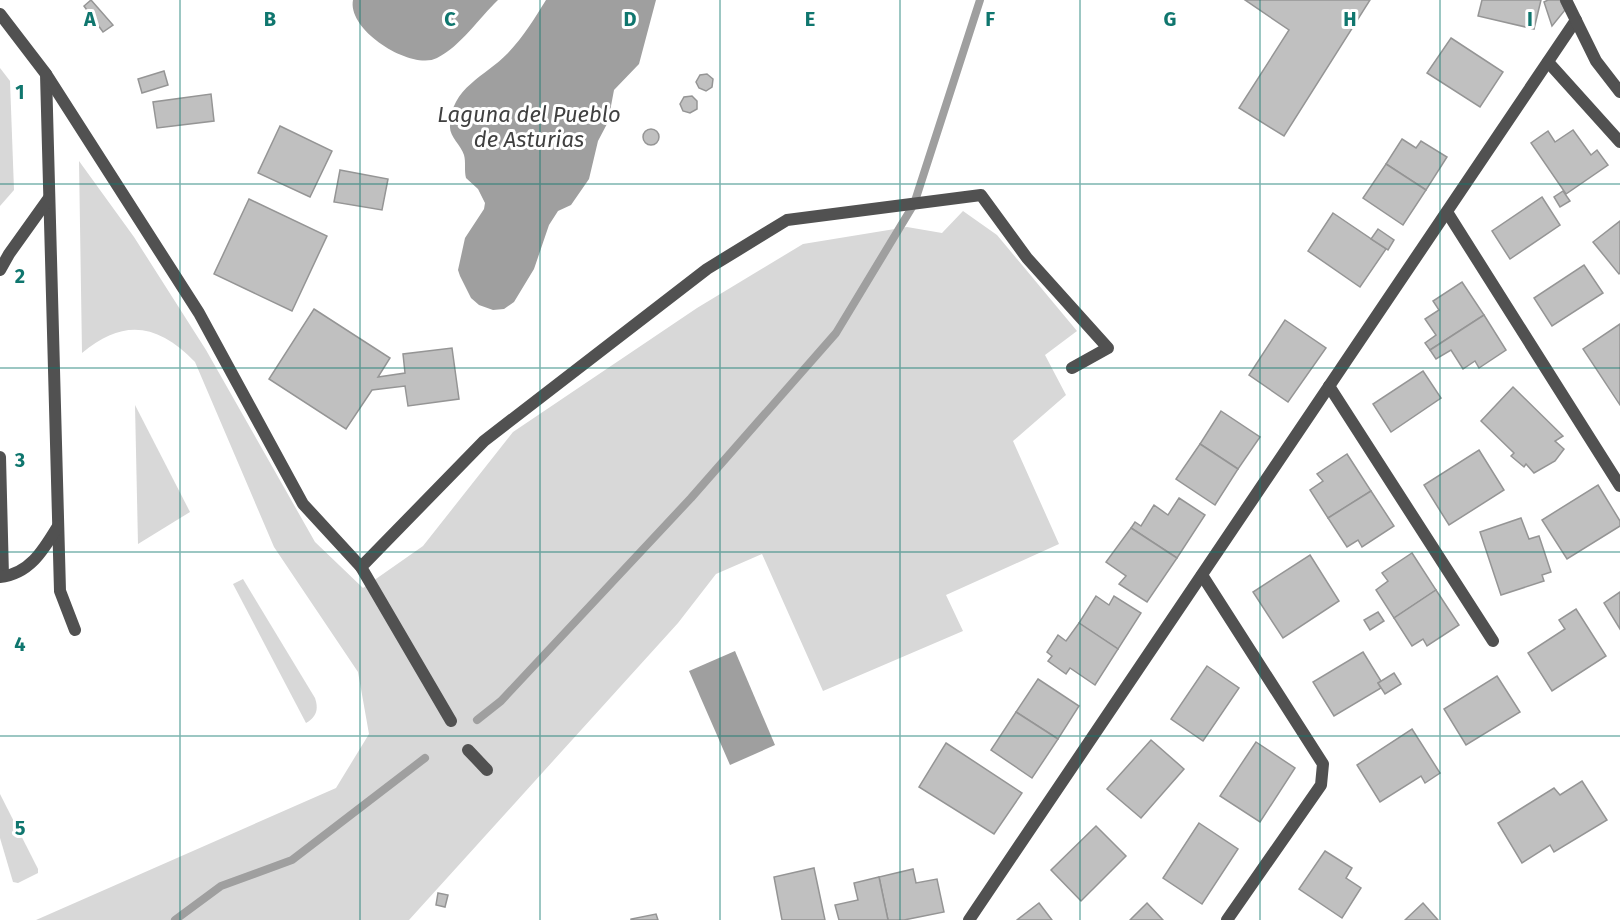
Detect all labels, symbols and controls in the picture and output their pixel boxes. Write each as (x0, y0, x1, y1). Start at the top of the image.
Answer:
text: A (83, 7, 97, 31)
text: B (264, 7, 276, 31)
text: C (444, 7, 456, 31)
text: D (623, 7, 637, 31)
text: E (805, 7, 815, 31)
text: F (985, 7, 995, 31)
text: G (1164, 7, 1176, 31)
text: H (1343, 7, 1357, 31)
text: I (1527, 7, 1533, 31)
text: 1 (15, 80, 25, 104)
water label: Laguna del Pueblo de Asturias (437, 101, 621, 153)
text: 2 (15, 264, 25, 288)
text: 3 (14, 448, 25, 472)
text: 4 (14, 632, 26, 656)
text: 5 (15, 816, 26, 840)

